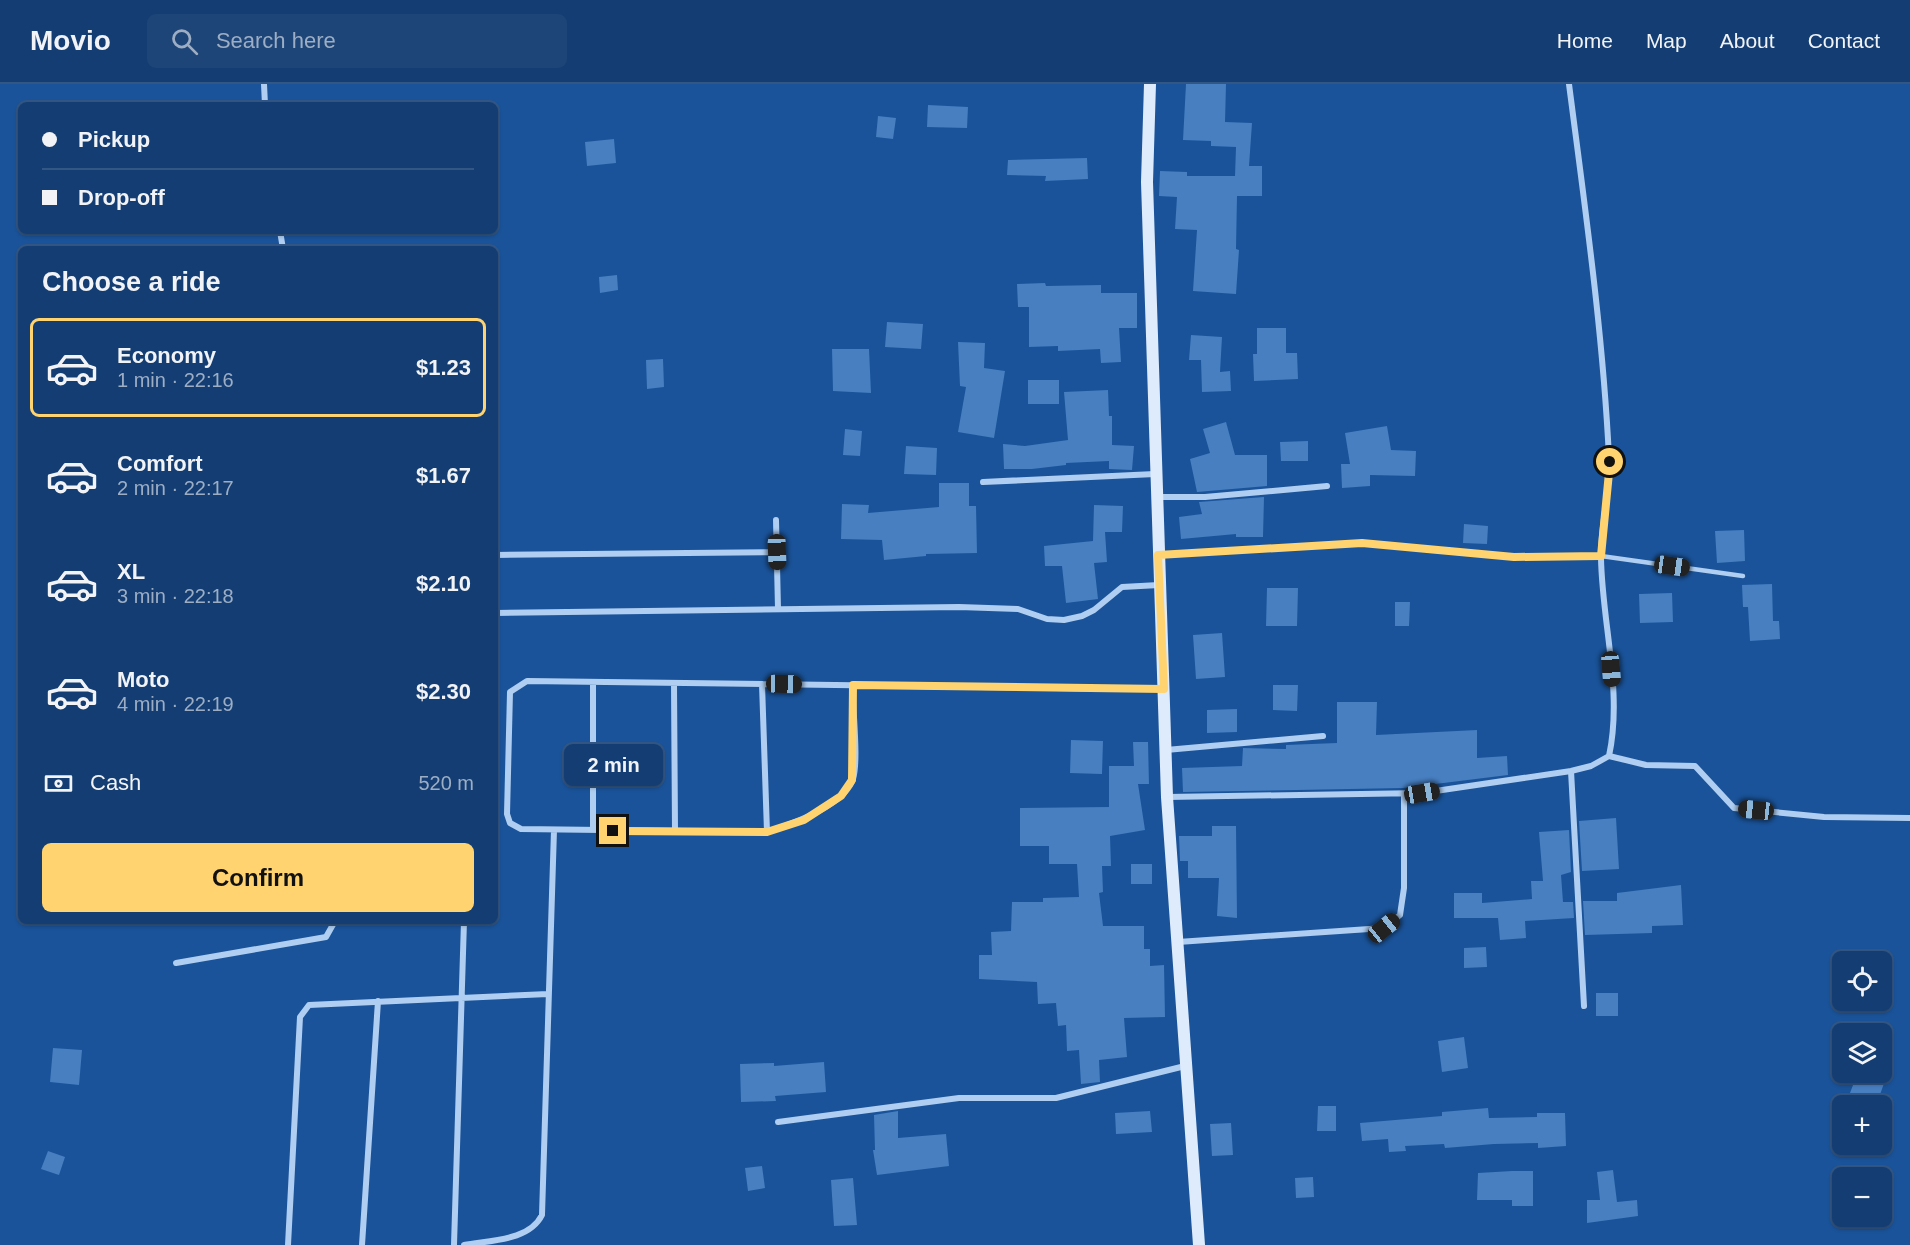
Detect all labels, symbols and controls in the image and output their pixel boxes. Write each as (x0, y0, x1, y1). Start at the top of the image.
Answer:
search box (147, 14, 567, 68)
text: Movio (30, 25, 111, 56)
icon: search (168, 25, 201, 58)
text: Search here (216, 28, 336, 53)
text: Home (1557, 29, 1613, 52)
text: Map (1646, 29, 1687, 52)
text: About (1720, 29, 1775, 52)
text: Contact (1808, 29, 1880, 52)
text: Pickup (78, 127, 150, 152)
text: Drop-off (78, 185, 165, 210)
text: Choose a ride (42, 267, 221, 297)
icon: car (45, 341, 99, 395)
text: Economy (117, 343, 216, 368)
text: $1.23 (416, 355, 471, 380)
text: 1 min · 22:16 (117, 369, 234, 391)
route start (1596, 448, 1623, 475)
icon: car (45, 449, 99, 503)
text: Comfort (117, 451, 203, 476)
text: $1.67 (416, 463, 471, 488)
text: 2 min · 22:17 (117, 477, 234, 499)
car (767, 534, 787, 570)
car (1653, 555, 1691, 577)
icon: car (45, 557, 99, 611)
text: XL (117, 559, 145, 584)
text: $2.10 (416, 571, 471, 596)
text: 3 min · 22:18 (117, 585, 234, 607)
car (1600, 650, 1622, 688)
icon: car (45, 665, 99, 719)
text: Moto (117, 667, 170, 692)
car (766, 675, 802, 693)
text: $2.30 (416, 679, 471, 704)
text: 4 min · 22:19 (117, 693, 234, 715)
callout: 2 min (564, 744, 662, 786)
text: 2 min (587, 754, 640, 776)
icon: cash (42, 767, 75, 800)
text: Cash (90, 770, 141, 795)
text: 520 m (418, 772, 474, 794)
car (1403, 781, 1441, 805)
car (1737, 799, 1775, 821)
route end (599, 817, 626, 844)
button: Confirm (42, 843, 474, 912)
car (1364, 910, 1404, 946)
map controls (1832, 951, 1892, 1227)
button: locate (1832, 951, 1892, 1011)
button: layers (1832, 1023, 1892, 1083)
button: + (1832, 1095, 1892, 1155)
button: − (1832, 1167, 1892, 1227)

